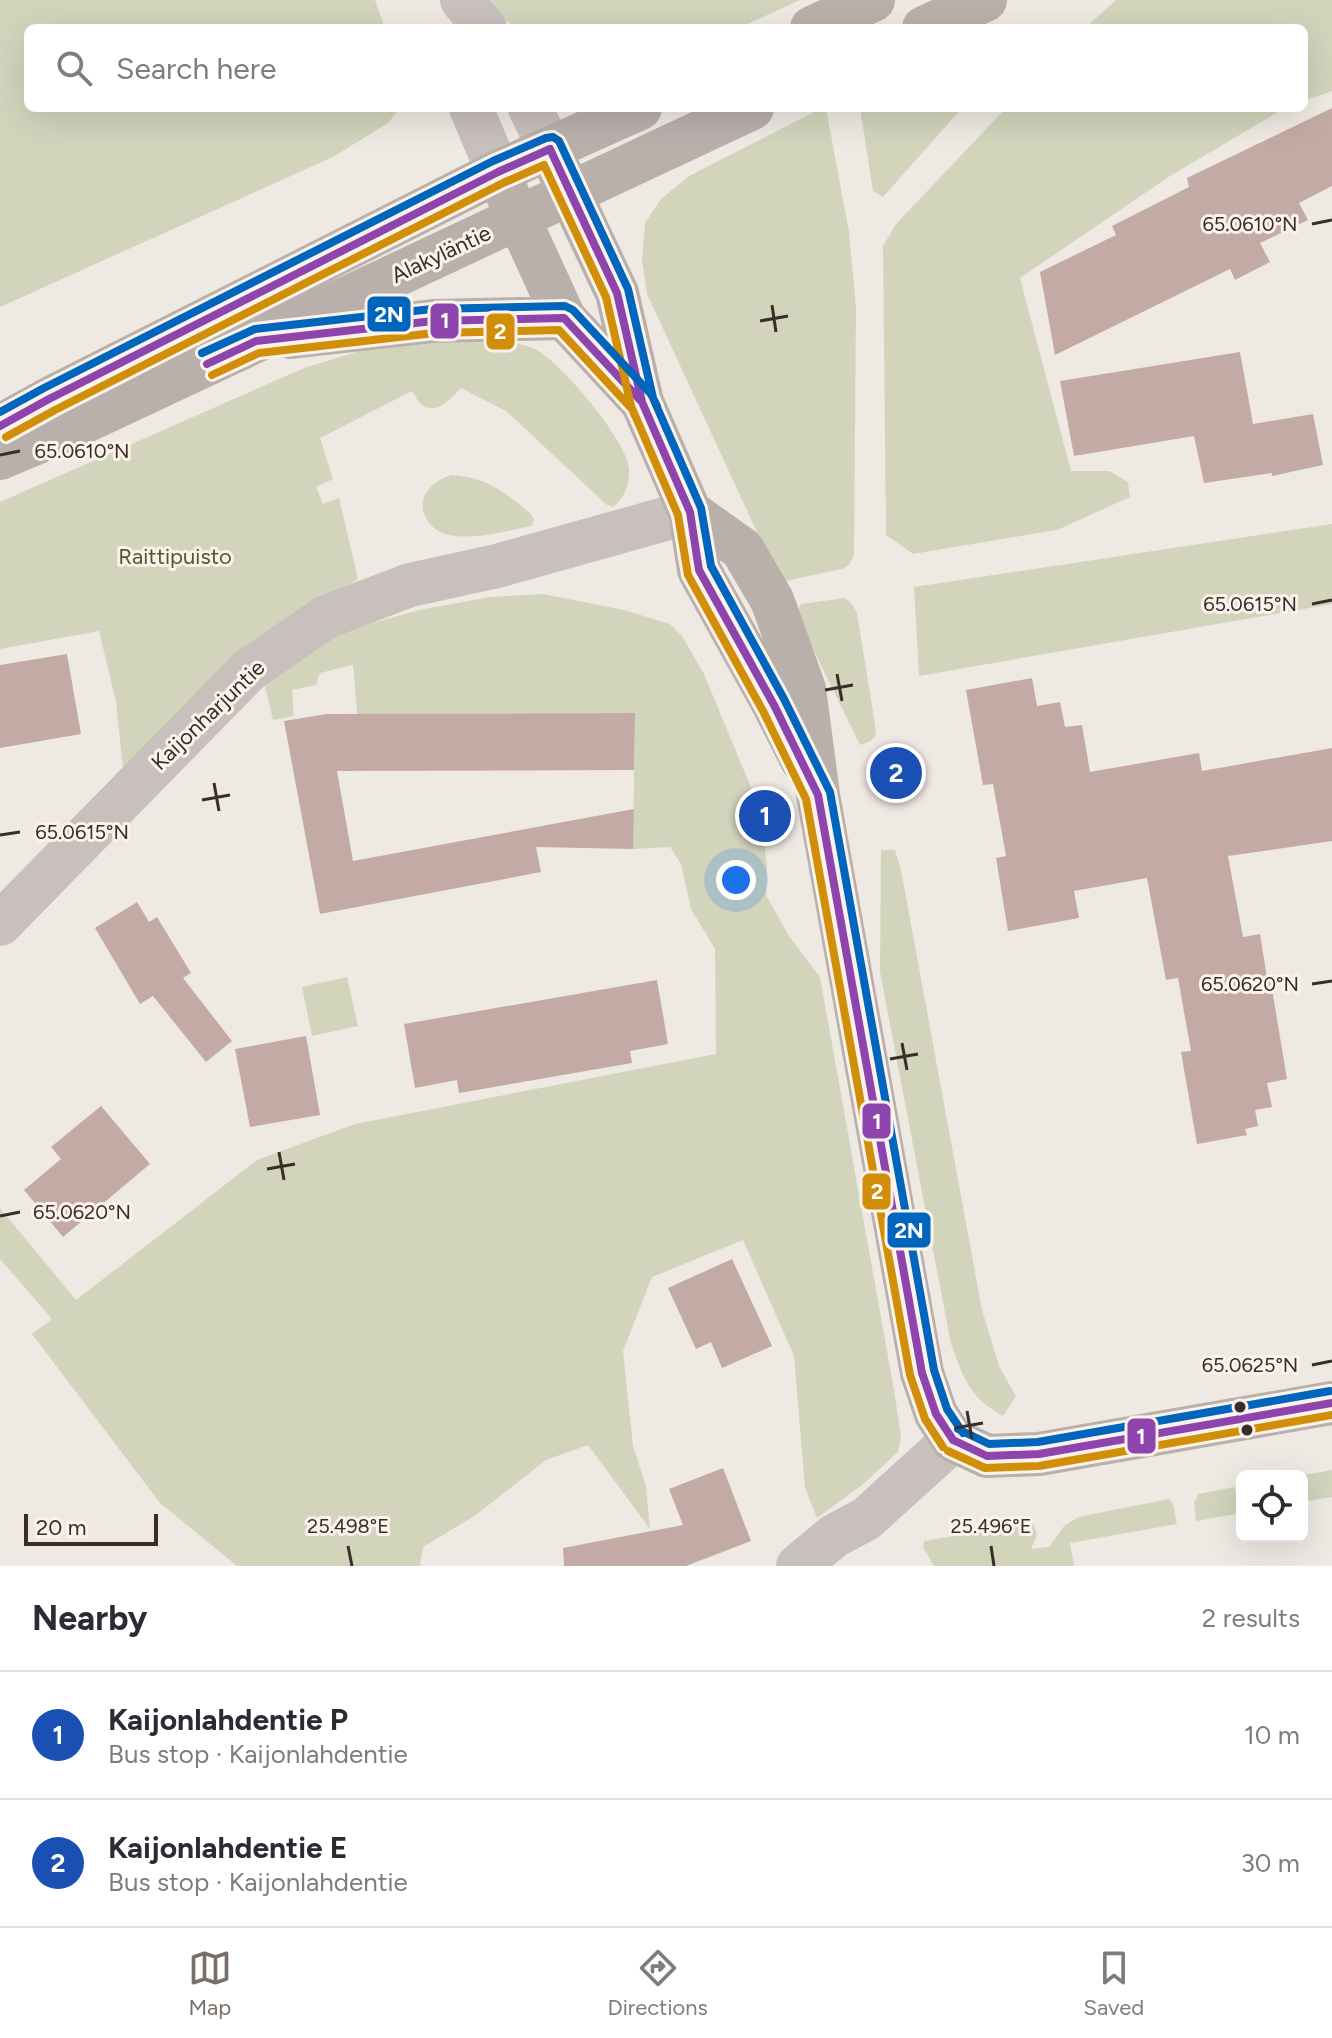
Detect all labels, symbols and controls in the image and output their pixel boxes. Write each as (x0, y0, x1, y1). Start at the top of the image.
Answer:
search box (24, 24, 1308, 112)
icon: search (52, 46, 96, 90)
text: Search here (116, 50, 276, 87)
text: 65.0610°N (1202, 212, 1298, 236)
street label: Alakyläntie (387, 219, 495, 289)
line badge: 2N (366, 295, 412, 333)
text: 2N (374, 301, 404, 328)
line badge: 1 (429, 302, 460, 340)
text: 1 (440, 307, 450, 334)
line badge: 2 (485, 312, 516, 351)
text: 2 (494, 318, 506, 345)
text: 65.0610°N (34, 439, 130, 463)
park label: Raittipuisto (118, 543, 232, 570)
text: 65.0615°N (1203, 592, 1297, 616)
street label: Kaijonharjuntie (146, 654, 270, 776)
pin: 2 (870, 743, 922, 803)
pin: 1 (739, 786, 791, 846)
text: 65.0615°N (35, 820, 129, 844)
your location (716, 860, 756, 900)
text: 65.0620°N (1201, 972, 1299, 996)
line badge: 1 (861, 1102, 892, 1140)
text: 1 (872, 1108, 882, 1135)
line badge: 2 (861, 1172, 892, 1211)
text: 2 (871, 1178, 883, 1205)
text: 65.0620°N (33, 1200, 131, 1224)
line badge: 2N (886, 1211, 932, 1249)
text: 2N (894, 1217, 924, 1244)
text: 65.0625°N (1202, 1353, 1298, 1377)
unlabelled marker (1232, 1399, 1248, 1415)
line badge: 1 (1126, 1417, 1157, 1455)
unlabelled marker (1239, 1422, 1255, 1438)
text: 1 (1136, 1423, 1146, 1450)
map controls (1236, 1470, 1308, 1542)
button: locate (1236, 1470, 1308, 1542)
scale bar (24, 1510, 158, 1546)
text: 20 m (36, 1514, 87, 1541)
text: 25.498°E (307, 1514, 389, 1538)
text: 25.496°E (950, 1514, 1032, 1538)
text: Nearby (32, 1598, 147, 1639)
text: 2 results (1202, 1602, 1300, 1634)
text: Kaijonlahdentie P (108, 1701, 348, 1738)
text: 1 (53, 1719, 63, 1751)
text: 10 m (1244, 1719, 1300, 1751)
text: Bus stop · Kaijonlahdentie (108, 1738, 408, 1770)
text: Kaijonlahdentie E (108, 1829, 347, 1866)
text: 2 (50, 1847, 66, 1879)
text: 30 m (1241, 1847, 1300, 1879)
text: Bus stop · Kaijonlahdentie (108, 1866, 408, 1898)
tab: Map (188, 1946, 232, 2021)
tab: Directions (608, 1946, 708, 2021)
tab: Saved (1083, 1946, 1144, 2021)

